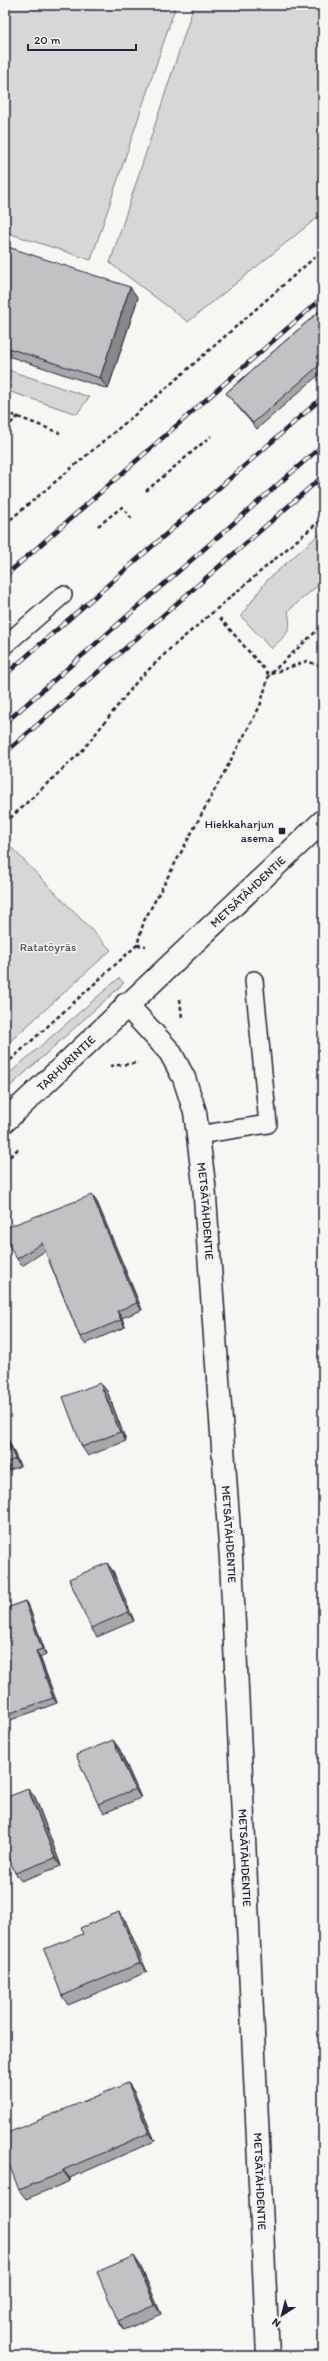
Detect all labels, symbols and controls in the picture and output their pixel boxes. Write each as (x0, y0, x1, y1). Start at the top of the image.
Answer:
scale bar (28, 26, 136, 52)
text: 20 m (34, 33, 61, 47)
place label: Hiekkaharjun asema (205, 817, 275, 845)
marker: Hiekkaharjun asema (277, 826, 287, 836)
street label: METSÄTÄHDENTIE (208, 853, 289, 930)
park label: Ratatöyräs (20, 940, 76, 954)
street label: TARHURINTIE (34, 1032, 98, 1094)
street label: METSÄTÄHDENTIE (194, 1161, 216, 1261)
street label: METSÄTÄHDENTIE (219, 1485, 239, 1584)
street label: METSÄTÄHDENTIE (236, 1809, 254, 1907)
street label: METSÄTÄHDENTIE (251, 2132, 269, 2231)
north arrow (262, 2295, 302, 2335)
text: N (270, 2315, 283, 2330)

